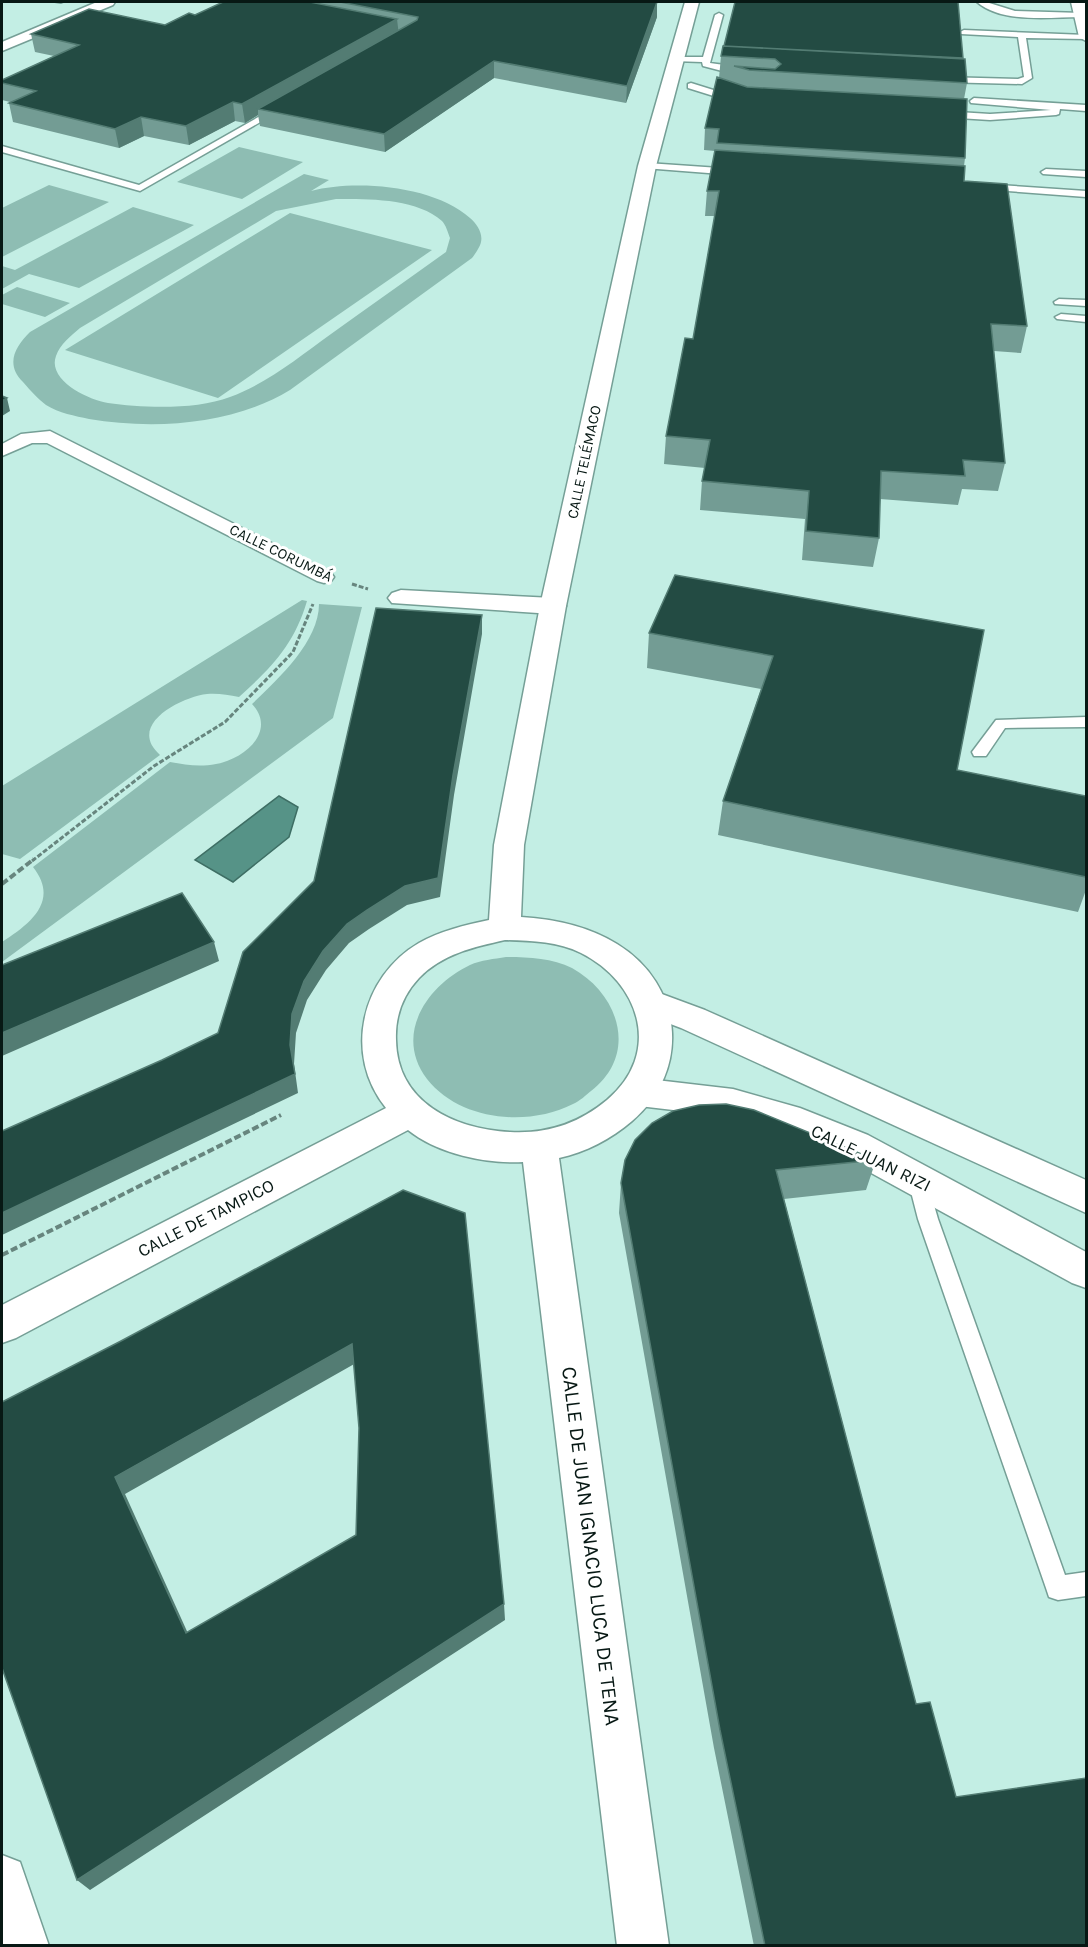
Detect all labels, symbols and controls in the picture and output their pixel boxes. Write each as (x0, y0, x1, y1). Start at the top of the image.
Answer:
street label: CALLE TELÉMACO (563, 404, 605, 520)
street label: CALLE CORUMBÁ (227, 520, 336, 586)
street label: CALLE JUAN RIZI (808, 1120, 934, 1196)
street label: CALLE DE TAMPICO (134, 1174, 278, 1262)
street label: CALLE DE JUAN IGNACIO LUCA DE TENA (557, 1365, 625, 1727)

